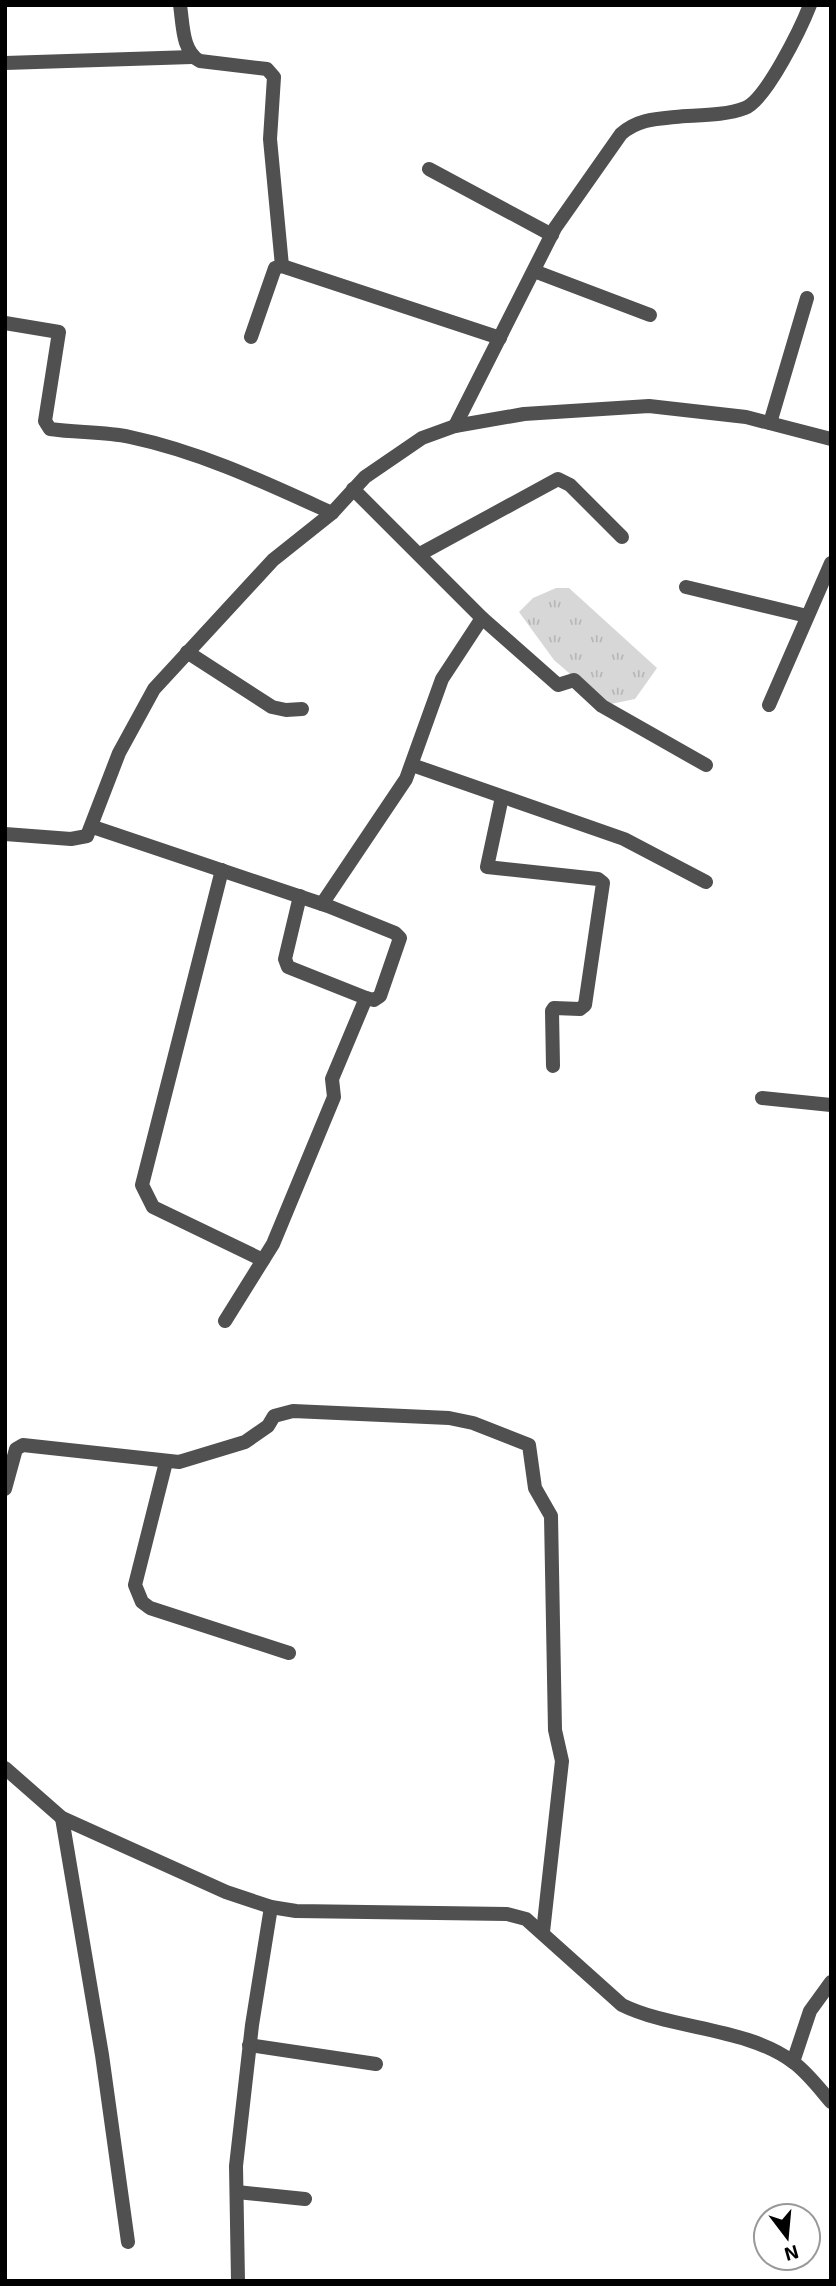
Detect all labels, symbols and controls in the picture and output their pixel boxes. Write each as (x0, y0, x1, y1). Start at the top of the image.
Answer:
north arrow (752, 2202, 822, 2272)
text: N (782, 2241, 802, 2267)

